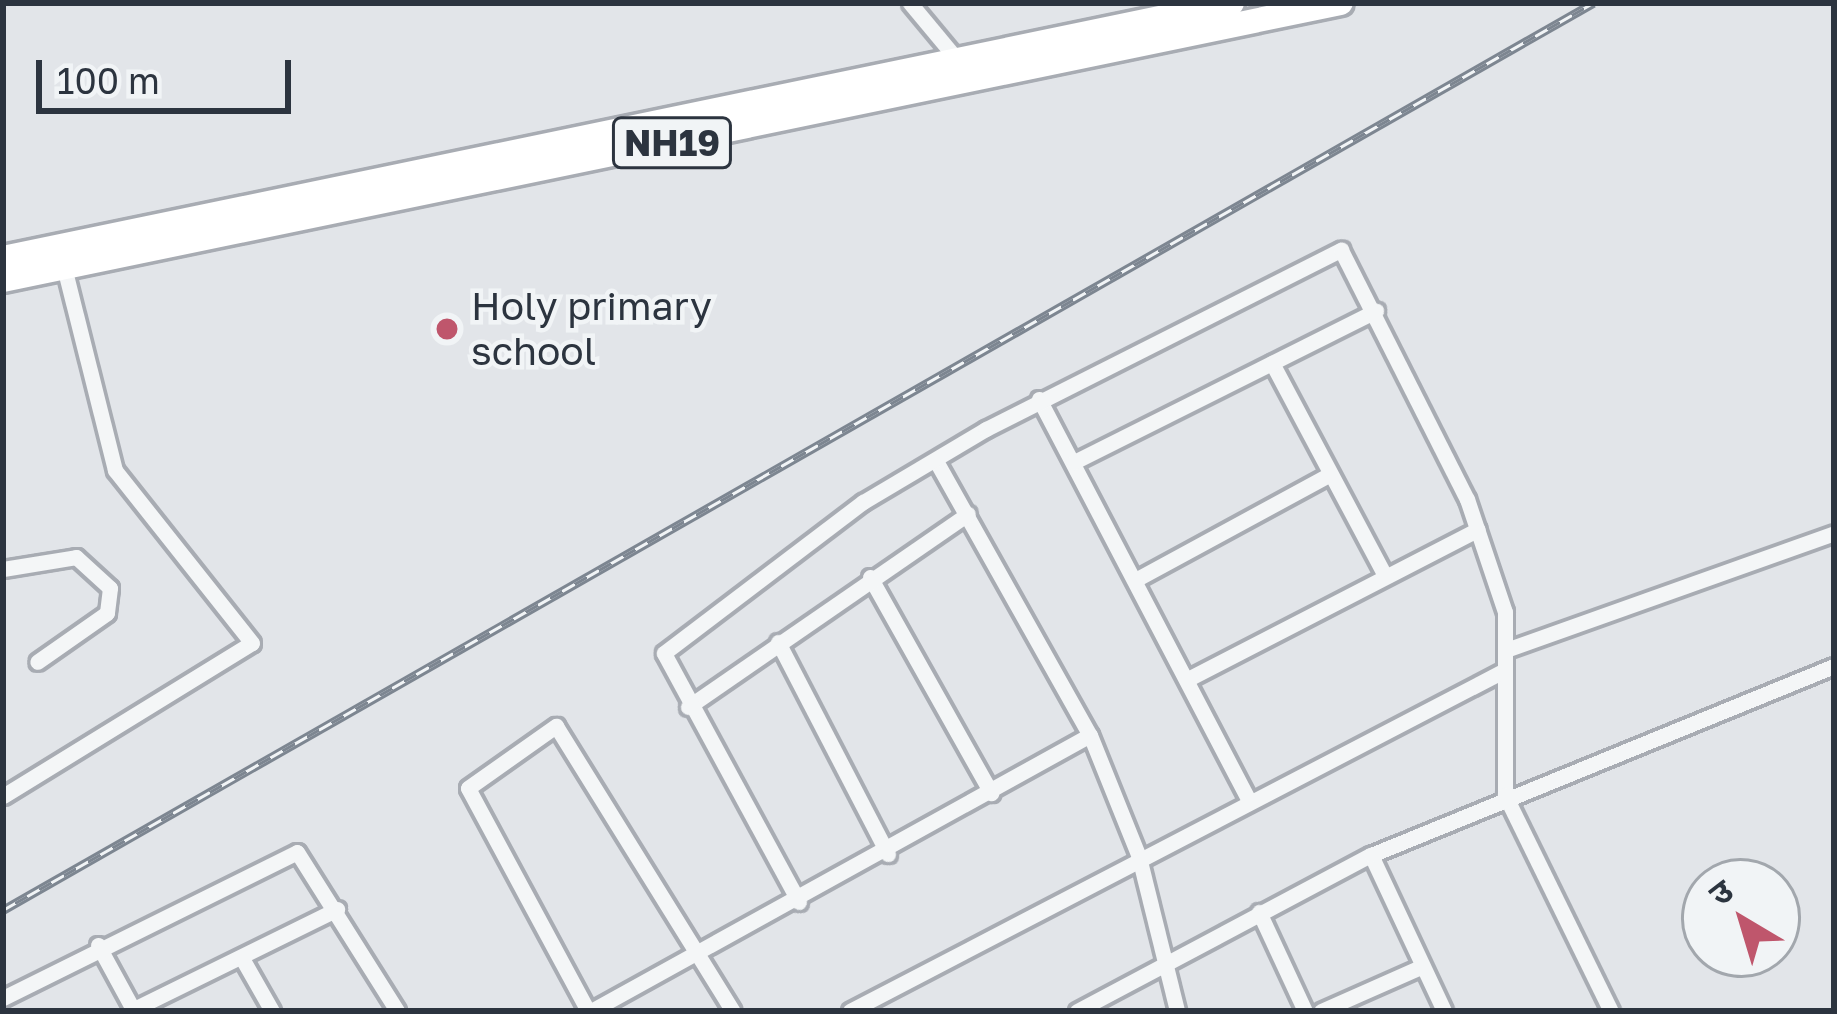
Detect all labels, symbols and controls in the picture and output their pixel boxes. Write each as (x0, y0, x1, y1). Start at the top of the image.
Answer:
scale bar (42, 36, 297, 110)
text: 100 m (57, 59, 160, 102)
road number: NH19 (609, 113, 735, 173)
place label: Holy primary school (471, 284, 712, 375)
marker: Holy primary school (434, 316, 460, 342)
north arrow (1681, 858, 1801, 978)
text: उ (1701, 870, 1740, 913)

